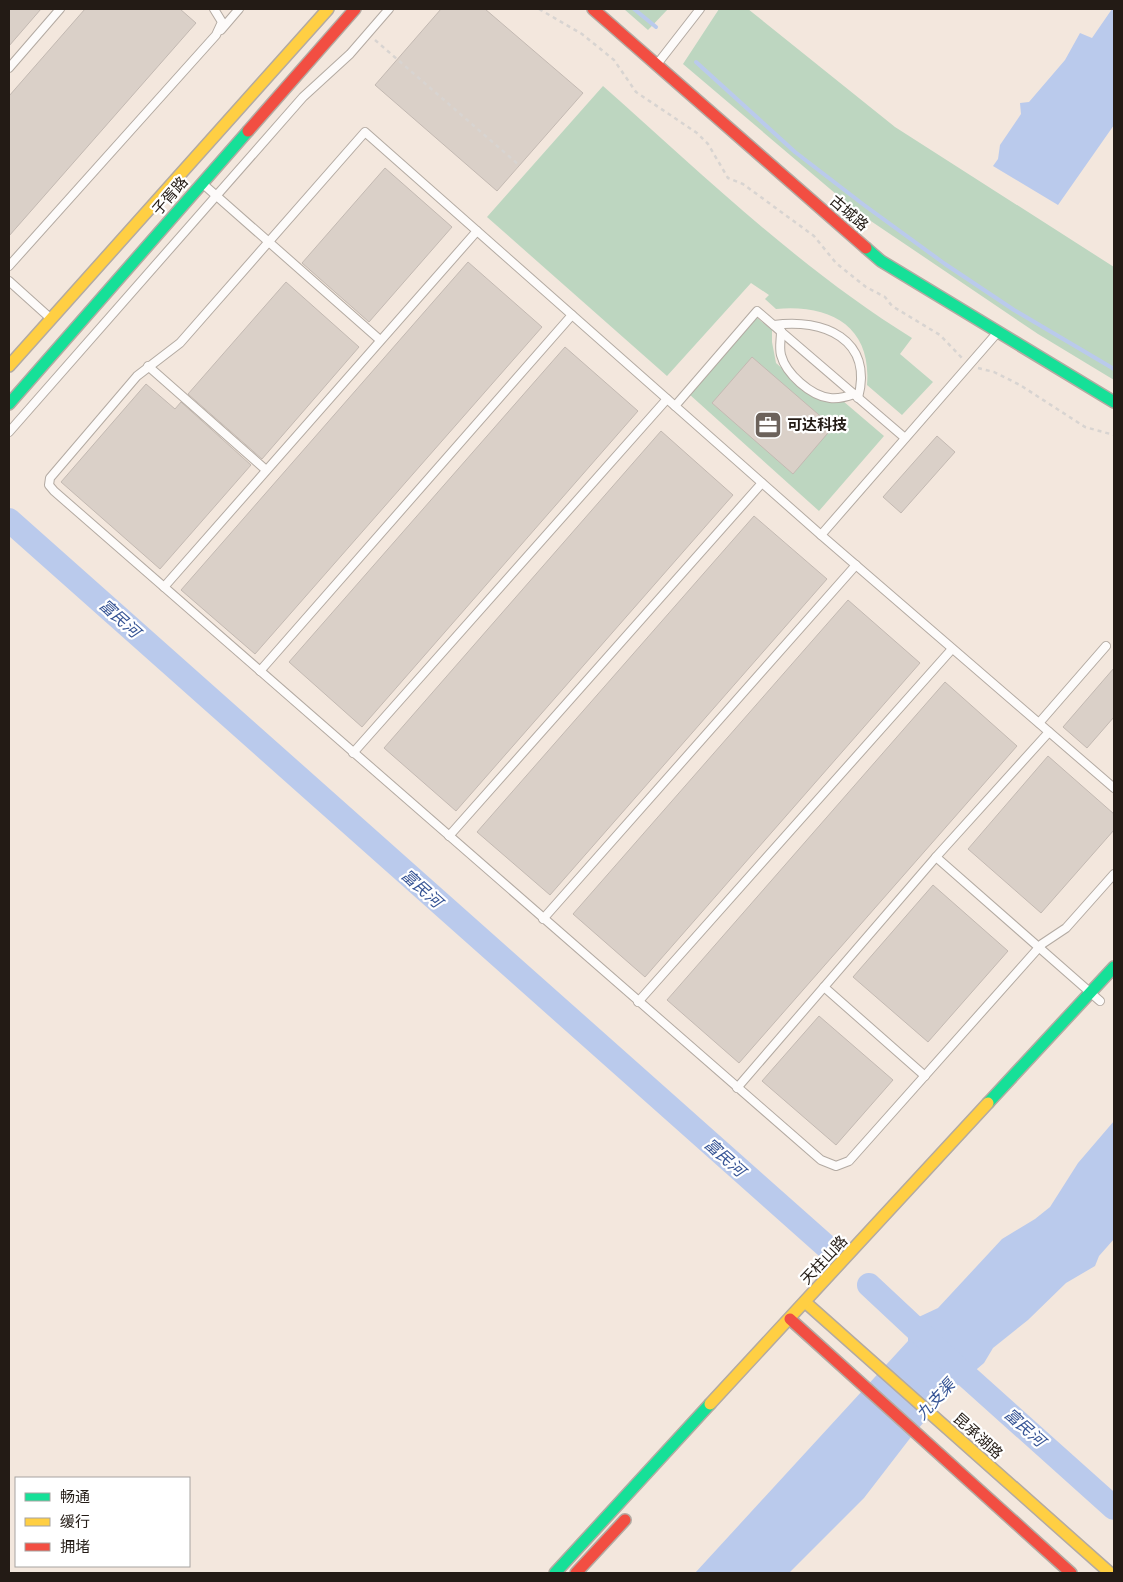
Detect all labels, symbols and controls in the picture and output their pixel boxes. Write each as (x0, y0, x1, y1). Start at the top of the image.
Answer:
street label: 子胥路 (148, 172, 192, 219)
street label: 古城路 (826, 191, 873, 235)
office icon: 可达科技 (753, 410, 783, 440)
place label: 可达科技 (787, 415, 847, 434)
water label: 富民河 (95, 595, 147, 643)
water label: 富民河 (397, 865, 449, 913)
water label: 富民河 (700, 1134, 752, 1182)
street label: 天柱山路 (796, 1231, 851, 1288)
water label: 九支渠 (911, 1373, 960, 1423)
water label: 富民河 (1000, 1404, 1052, 1452)
street label: 昆承湖路 (950, 1408, 1007, 1463)
legend (15, 1477, 190, 1567)
text: 畅通 (60, 1487, 90, 1506)
text: 缓行 (60, 1512, 90, 1531)
text: 拥堵 (60, 1537, 90, 1556)

